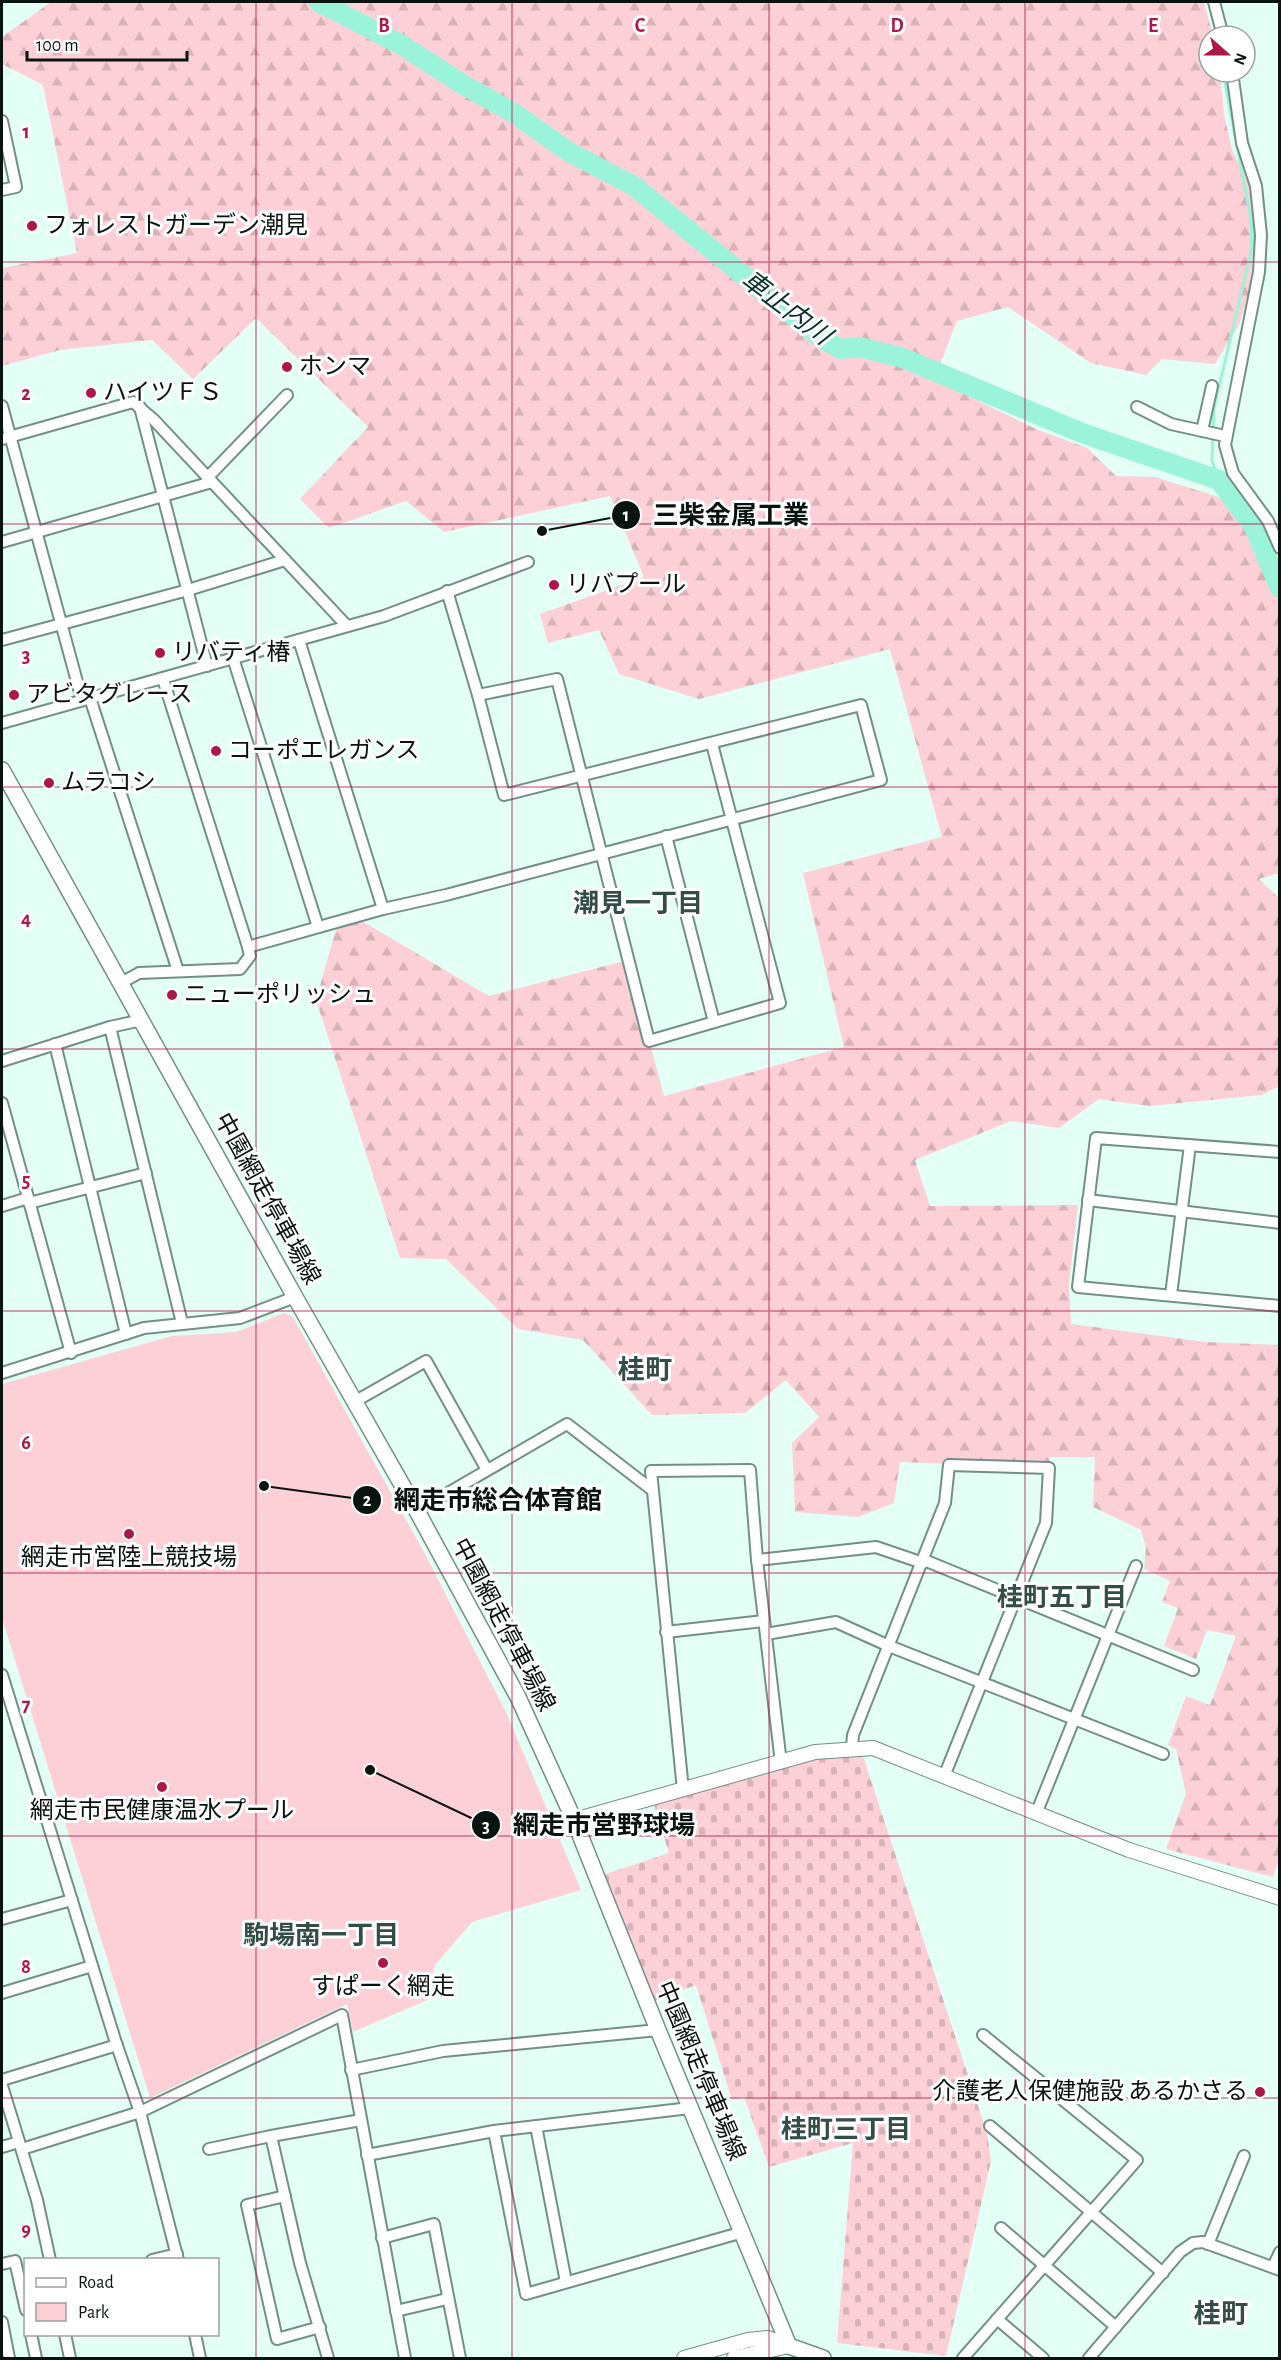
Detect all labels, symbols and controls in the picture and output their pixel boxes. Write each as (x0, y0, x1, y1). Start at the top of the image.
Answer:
text: B (378, 16, 390, 36)
text: C (635, 16, 646, 36)
text: D (890, 16, 904, 36)
text: E (1148, 16, 1158, 36)
scale bar (27, 24, 188, 62)
north arrow (1197, 24, 1257, 84)
text: 100 m (36, 37, 79, 55)
text: N (1231, 51, 1250, 67)
text: 1 (22, 122, 30, 142)
place label: フォレストガーデン潮見 (44, 212, 308, 238)
marker: フォレストガーデン潮見 (25, 219, 39, 233)
water label: 車止内川 (737, 266, 838, 351)
place label: ホンマ (299, 355, 371, 379)
marker: ホンマ (280, 360, 294, 374)
place label: ハイツＦＳ (103, 381, 223, 405)
text: 2 (21, 384, 31, 404)
marker: ハイツＦＳ (84, 386, 98, 400)
callout: 三柴金属工業 (611, 493, 821, 537)
text: 三柴金属工業 (653, 501, 809, 529)
text: 1 (623, 507, 629, 525)
place label: リバプール (566, 572, 686, 597)
marker: リバプール (547, 578, 561, 592)
place label: リバティ椿 (172, 639, 291, 665)
text: 3 (22, 646, 30, 666)
marker: リバティ椿 (153, 646, 167, 660)
place label: アビタグレース (26, 681, 193, 707)
marker: アビタグレース (7, 688, 21, 702)
place label: コーポエレガンス (228, 737, 420, 763)
marker: コーポエレガンス (209, 744, 223, 758)
place label: ムラコシ (61, 771, 156, 795)
marker: ムラコシ (42, 776, 56, 790)
district label: 潮見一丁目 (573, 889, 703, 917)
text: 4 (21, 909, 31, 929)
place label: ニューポリッシュ (184, 981, 376, 1007)
marker: ニューポリッシュ (165, 988, 179, 1002)
street label: 中園網走停車場線 (210, 1108, 326, 1289)
text: 5 (22, 1171, 30, 1191)
district label: 桂町 (618, 1355, 672, 1384)
text: 6 (21, 1433, 31, 1453)
callout: 網走市総合体育館 (352, 1478, 614, 1522)
text: 網走市総合体育館 (394, 1486, 602, 1514)
text: 2 (363, 1492, 372, 1510)
marker: 網走市営陸上競技場 (122, 1527, 136, 1541)
street label: 中園網走停車場線 (447, 1534, 560, 1715)
place label: 網走市営陸上競技場 (21, 1544, 237, 1570)
district label: 桂町五丁目 (997, 1583, 1127, 1611)
text: 7 (22, 1695, 31, 1715)
marker: 網走市民健康温水プール (155, 1780, 169, 1794)
place label: 網走市民健康温水プール (30, 1797, 294, 1823)
callout: 網走市営野球場 (471, 1803, 707, 1847)
text: 網走市営野球場 (513, 1811, 695, 1839)
text: 3 (482, 1818, 490, 1836)
district label: 駒場南一丁目 (243, 1921, 399, 1949)
marker: すぱーく網走 (376, 1956, 390, 1970)
text: 8 (21, 1957, 31, 1977)
place label: すぱーく網走 (311, 1973, 455, 1999)
street label: 中園網走停車場線 (651, 1977, 750, 2164)
place label: 介護老人保健施設 あるかさる (932, 2078, 1248, 2104)
marker: 介護老人保健施設 あるかさる (1253, 2085, 1267, 2099)
district label: 桂町三丁目 (781, 2115, 911, 2143)
text: 9 (21, 2220, 31, 2240)
legend (24, 2258, 219, 2336)
text: Road (78, 2274, 114, 2292)
district label: 桂町 (1194, 2299, 1248, 2328)
text: Park (78, 2304, 110, 2322)

